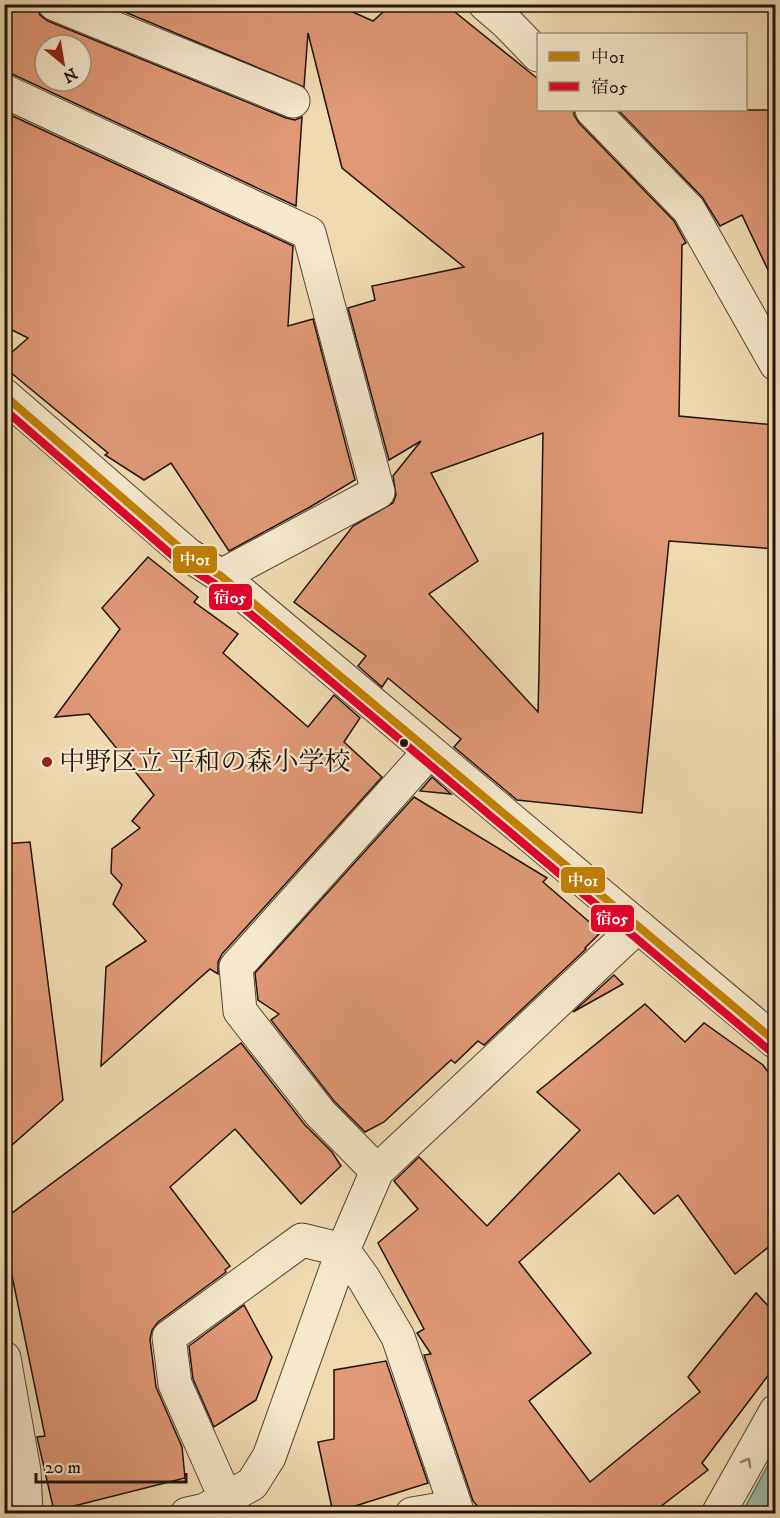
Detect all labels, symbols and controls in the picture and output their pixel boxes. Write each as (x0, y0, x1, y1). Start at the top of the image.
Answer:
north arrow (33, 33, 93, 93)
legend (537, 33, 747, 111)
text: 中01 (591, 47, 625, 69)
text: N (59, 63, 81, 87)
text: 宿05 (591, 77, 628, 99)
line badge: 中01 (172, 545, 218, 574)
text: 中01 (180, 550, 210, 570)
line badge: 宿05 (208, 583, 253, 611)
text: 宿05 (214, 588, 246, 608)
unlabelled marker (398, 737, 410, 749)
place label: 中野区立 平和の森小学校 (59, 746, 351, 779)
marker: 中野区立 平和の森小学校 (40, 755, 54, 769)
line badge: 中01 (560, 866, 606, 894)
text: 中01 (568, 871, 598, 891)
line badge: 宿05 (590, 904, 635, 933)
text: 宿05 (596, 909, 628, 929)
scale bar (36, 1446, 186, 1484)
text: 20 m (45, 1457, 81, 1479)
one-way arrow (740, 1458, 751, 1469)

